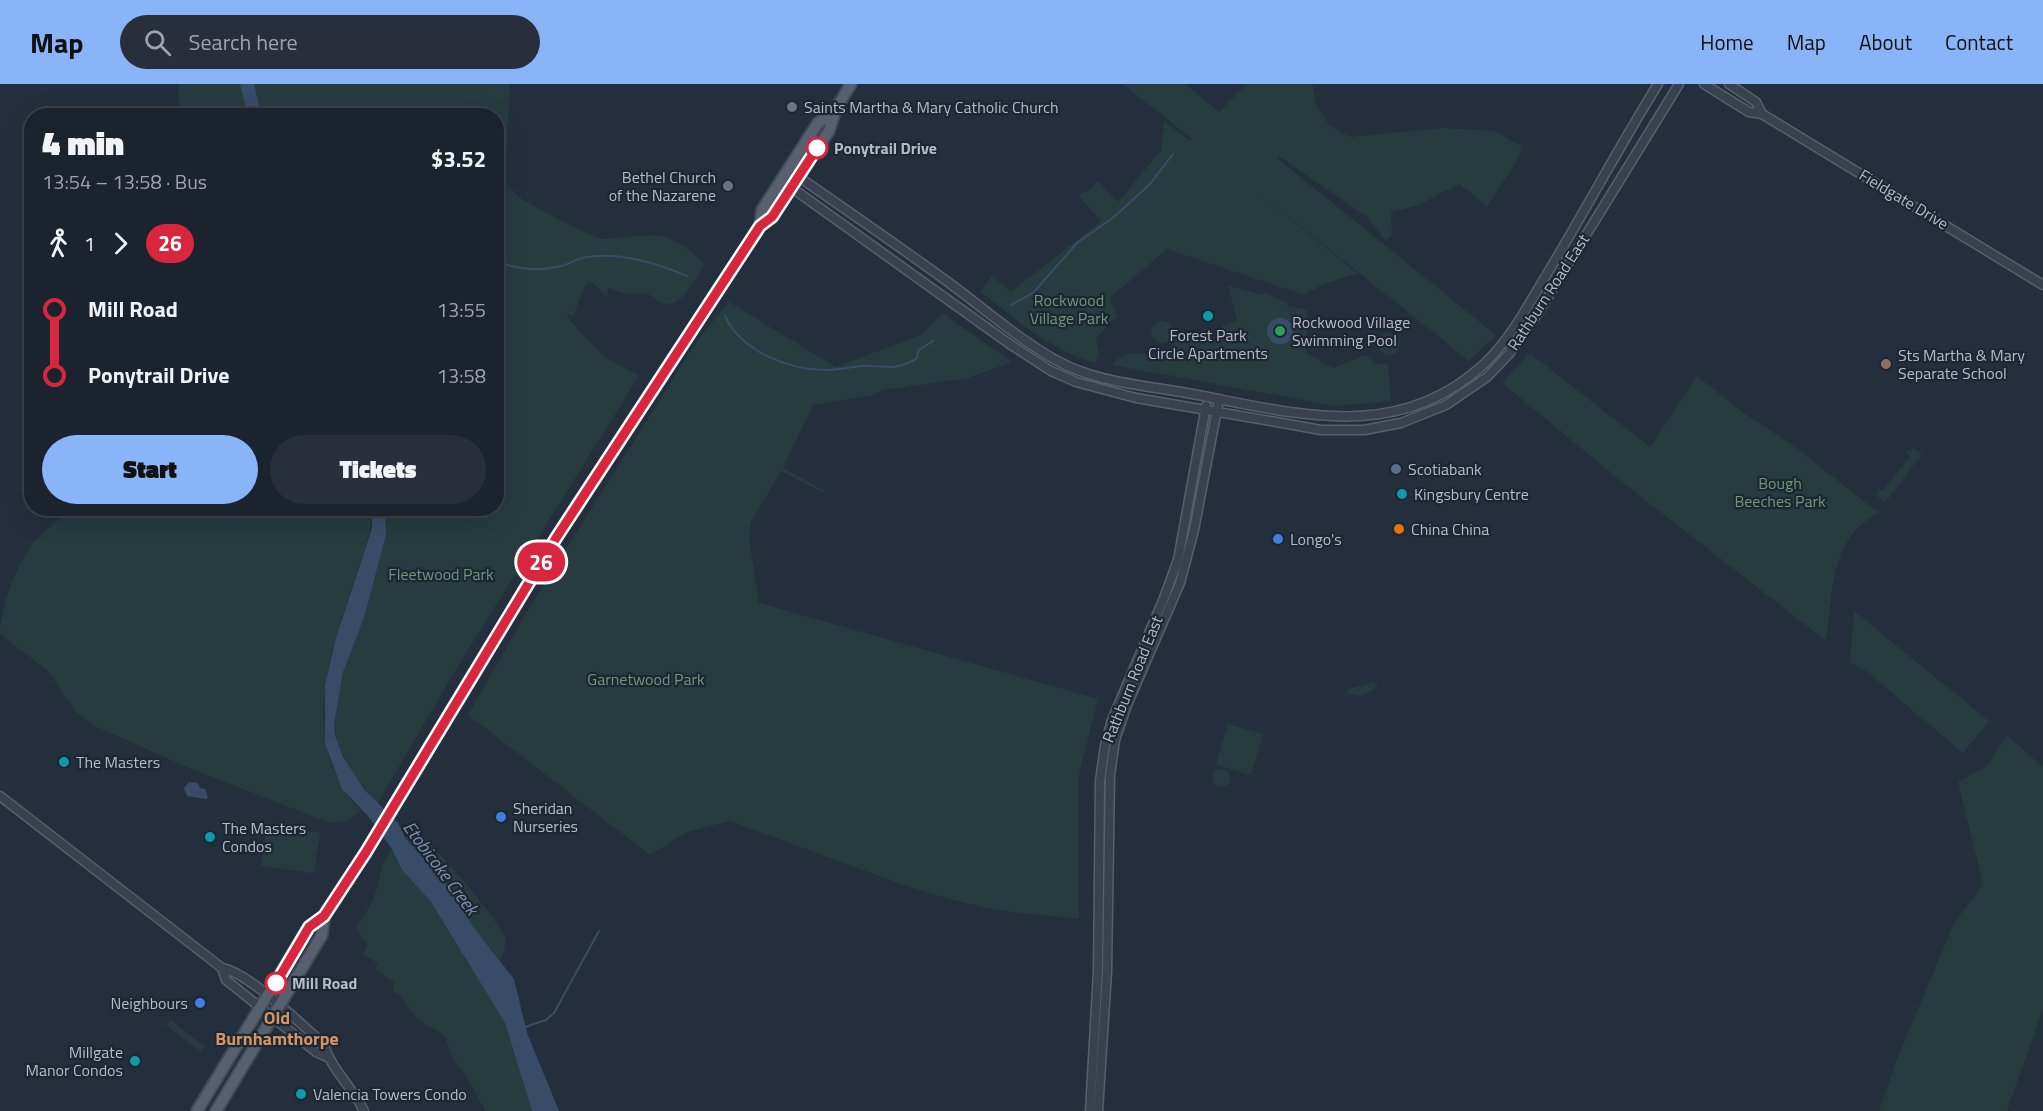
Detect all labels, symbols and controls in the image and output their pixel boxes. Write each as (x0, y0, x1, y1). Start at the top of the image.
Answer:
search box (120, 15, 540, 69)
text: Map (30, 21, 84, 64)
text: Search here (189, 25, 298, 59)
icon: search (141, 26, 174, 59)
text: Home (1700, 26, 1754, 58)
text: Map (1787, 26, 1826, 58)
text: About (1859, 26, 1912, 58)
text: Contact (1945, 26, 2013, 58)
place label: Saints Martha & Mary Catholic Church (804, 95, 1059, 119)
marker: Saints Martha & Mary Catholic Church (785, 100, 799, 114)
text: 4 min (42, 118, 124, 168)
place label: Ponytrail Drive (834, 136, 937, 160)
marker: Ponytrail Drive (806, 137, 828, 159)
text: $3.52 (431, 142, 486, 176)
street label: Fieldgate Drive (1855, 163, 1953, 235)
place label: Bethel Church of the Nazarene (609, 165, 716, 207)
text: 13:54 – 13:58 · Bus (42, 166, 207, 197)
marker: Bethel Church of the Nazarene (721, 179, 735, 193)
icon: walk (42, 227, 75, 260)
icon: forward (104, 227, 137, 260)
text: 26 (158, 227, 182, 259)
text: 1 (84, 228, 95, 259)
street label: Rathburn Road East (1501, 229, 1595, 355)
park label: Rockwood Village Park (1030, 288, 1109, 330)
text: Mill Road (88, 292, 178, 326)
text: 13:55 (437, 294, 486, 325)
marker: Forest Park Circle Apartments (1201, 309, 1215, 323)
place label: Rockwood Village Swimming Pool (1292, 310, 1410, 352)
place label: Forest Park Circle Apartments (1148, 323, 1268, 365)
marker: Rockwood Village Swimming Pool (1273, 324, 1287, 338)
place label: Sts Martha & Mary Separate School (1898, 343, 2025, 385)
marker: Sts Martha & Mary Separate School (1879, 357, 1893, 371)
text: Ponytrail Drive (88, 358, 230, 392)
text: 13:58 (437, 360, 486, 391)
button: Start (42, 435, 258, 504)
button: Tickets (270, 435, 486, 504)
place label: Scotiabank (1408, 457, 1482, 481)
marker: Scotiabank (1389, 462, 1403, 476)
park label: Bough Beeches Park (1734, 471, 1826, 513)
place label: Kingsbury Centre (1414, 482, 1529, 506)
marker: Kingsbury Centre (1395, 487, 1409, 501)
place label: China China (1411, 517, 1489, 541)
marker: China China (1392, 522, 1406, 536)
place label: Longo's (1290, 527, 1342, 551)
marker: Longo's (1271, 532, 1285, 546)
line badge: 26 (514, 542, 568, 582)
text: 26 (529, 546, 553, 578)
park label: Fleetwood Park (388, 562, 494, 586)
street label: Rathburn Road East (1096, 612, 1169, 746)
park label: Garnetwood Park (587, 667, 705, 691)
place label: The Masters (76, 750, 160, 774)
marker: The Masters (57, 755, 71, 769)
place label: Sheridan Nurseries (513, 796, 578, 838)
marker: Sheridan Nurseries (494, 810, 508, 824)
water label: Etobicoke Creek (397, 815, 487, 922)
place label: The Masters Condos (222, 816, 306, 858)
marker: The Masters Condos (203, 830, 217, 844)
place label: Mill Road (292, 971, 357, 995)
marker: Mill Road (265, 972, 287, 994)
place label: Neighbours (111, 991, 188, 1015)
marker: Neighbours (193, 996, 207, 1010)
district label: Old Burnhamthorpe (215, 1004, 339, 1052)
place label: Millgate Manor Condos (26, 1040, 123, 1082)
marker: Millgate Manor Condos (128, 1054, 142, 1068)
place label: Valencia Towers Condo (313, 1082, 467, 1106)
marker: Valencia Towers Condo (294, 1087, 308, 1101)

